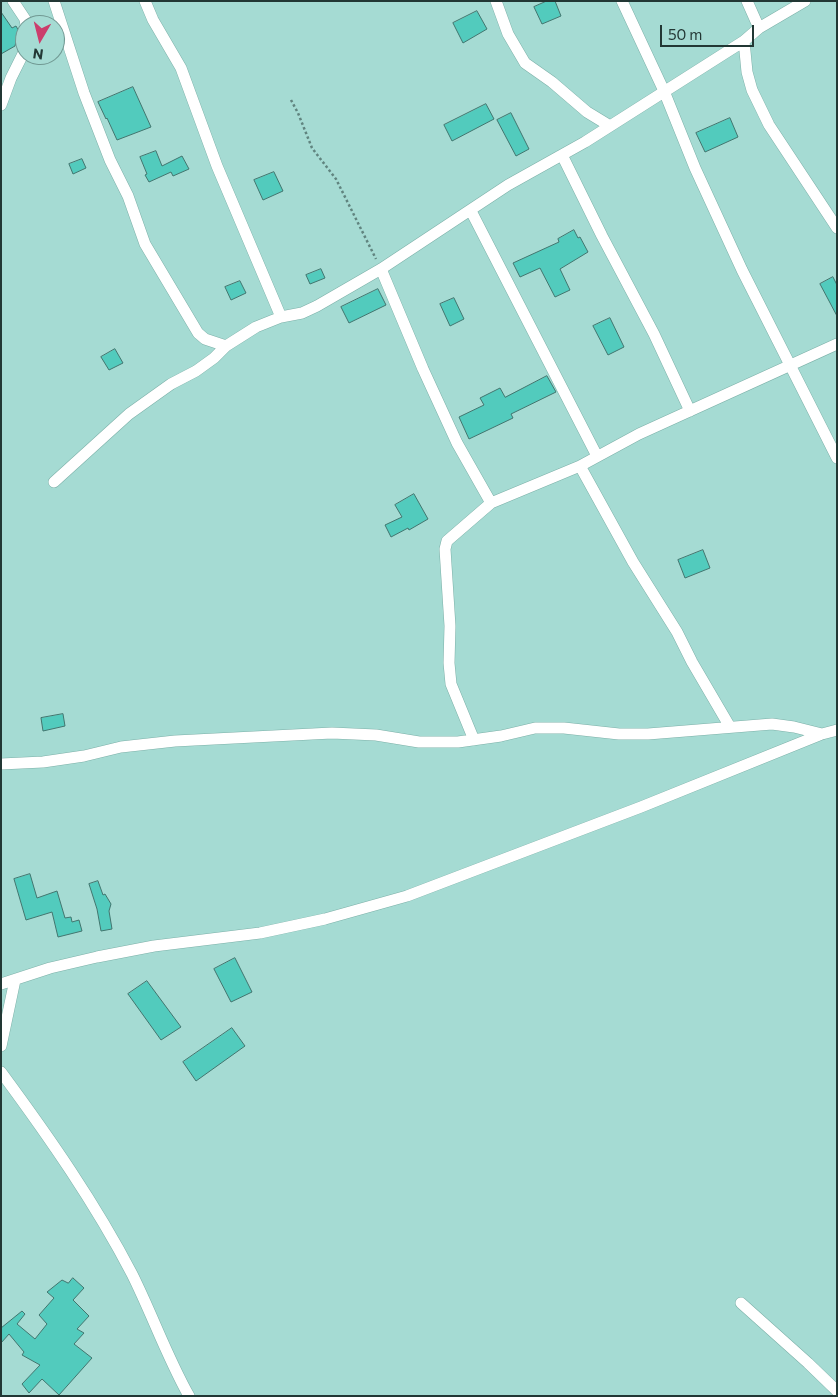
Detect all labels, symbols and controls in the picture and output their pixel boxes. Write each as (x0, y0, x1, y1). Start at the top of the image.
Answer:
north arrow (15, 15, 65, 65)
scale bar (663, 15, 757, 47)
text: 50 m (668, 25, 702, 43)
text: N (32, 45, 44, 64)

